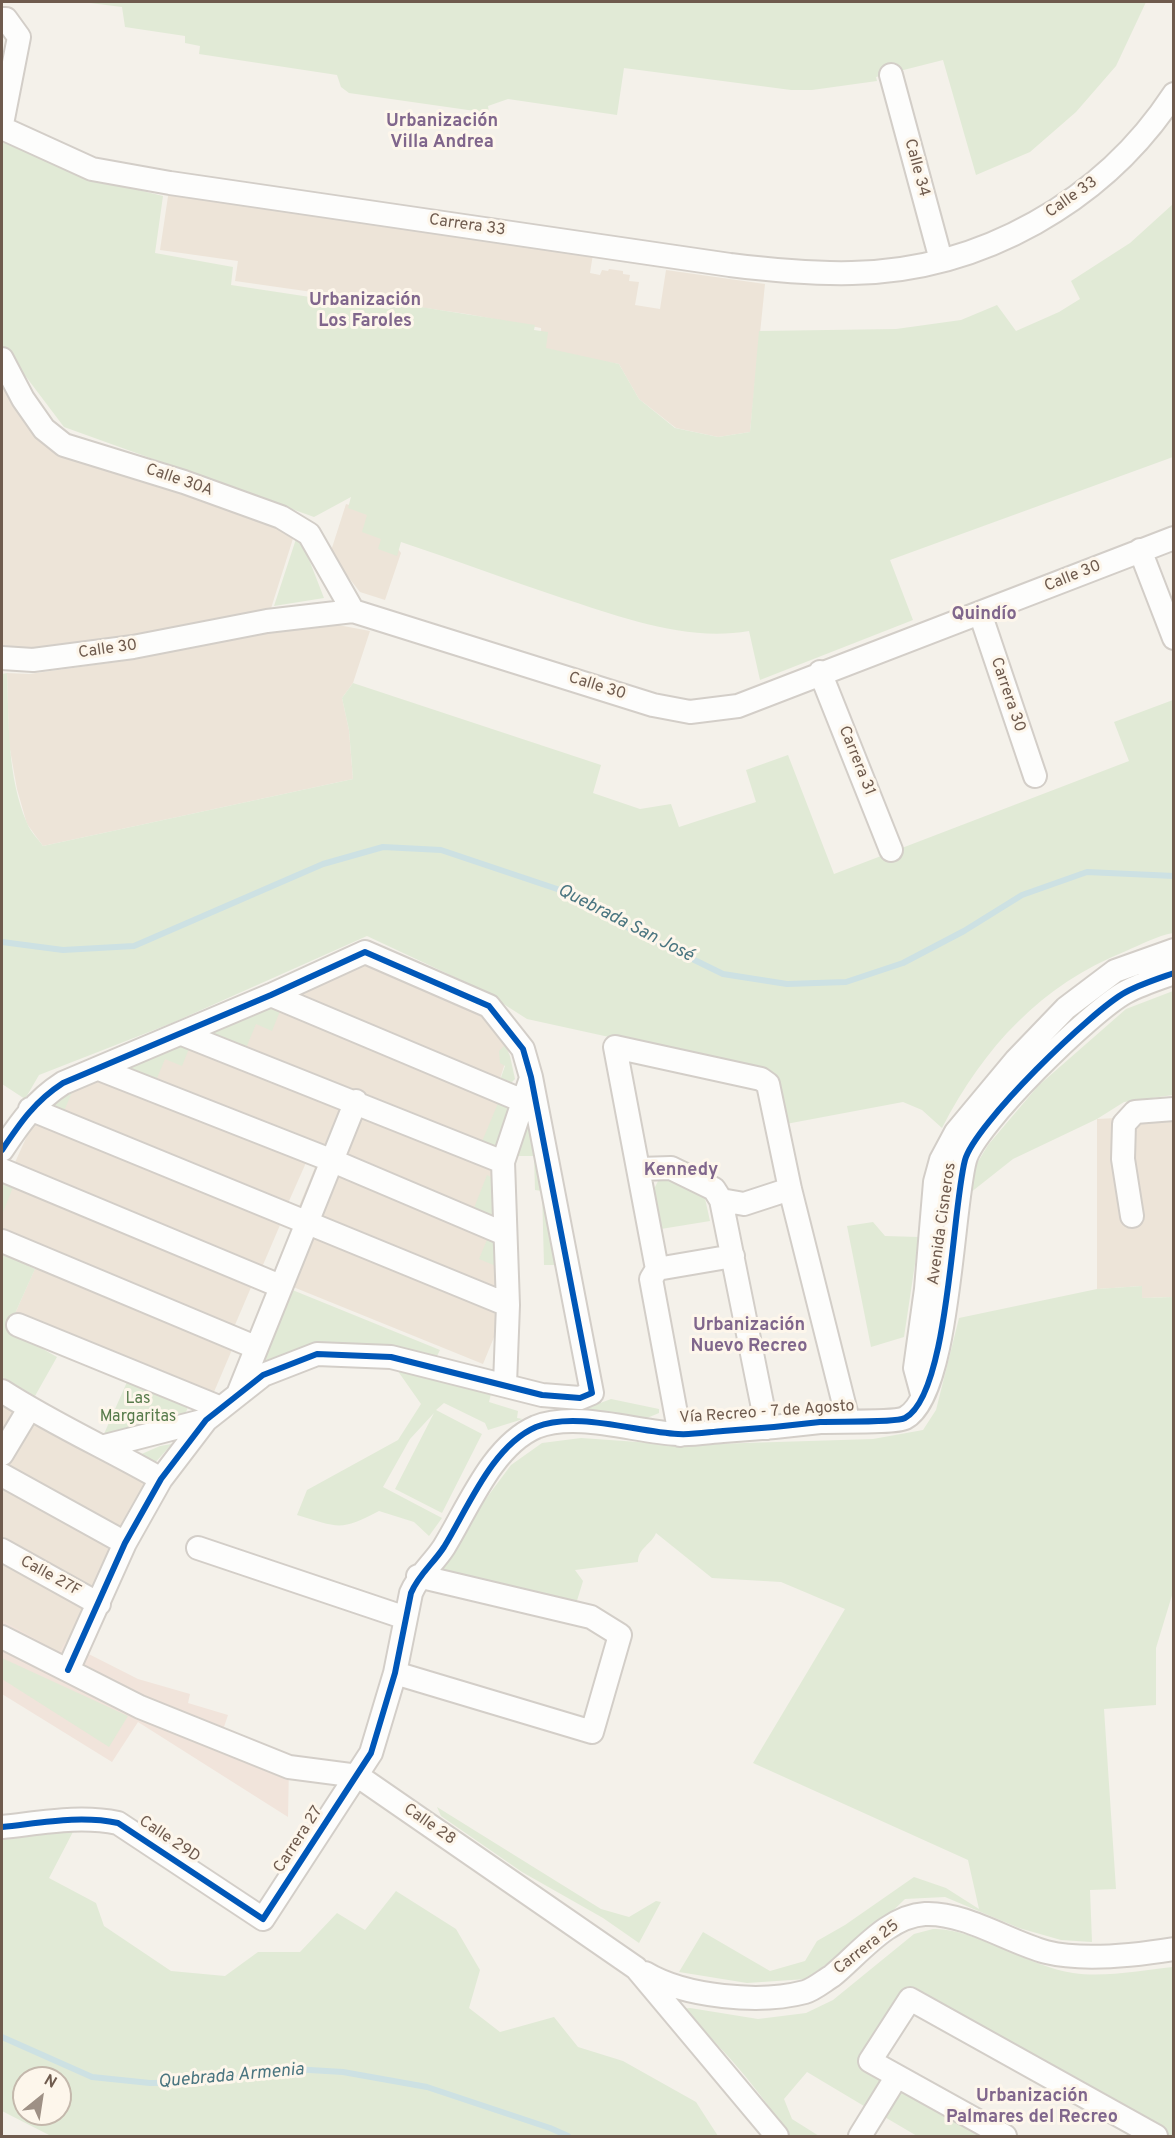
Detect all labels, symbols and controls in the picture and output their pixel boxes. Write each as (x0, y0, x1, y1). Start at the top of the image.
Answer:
district label: Urbanización Villa Andrea (386, 111, 498, 154)
street label: Calle 34 (899, 137, 933, 199)
street label: Calle 33 (1042, 173, 1102, 223)
street label: Carrera 33 (428, 211, 506, 241)
district label: Urbanización Los Faroles (309, 290, 421, 332)
street label: Calle 30A (143, 461, 215, 501)
street label: Calle 30 (1042, 557, 1104, 597)
district label: Quindío (951, 604, 1017, 626)
street label: Calle 30 (77, 636, 139, 664)
street label: Carrera 30 (985, 655, 1029, 735)
street label: Calle 30 (566, 669, 628, 705)
street label: Carrera 31 (833, 723, 879, 799)
water label: Quebrada San José (553, 880, 697, 968)
district label: Kennedy (644, 1160, 718, 1182)
street label: Avenida Cisneros (925, 1162, 961, 1286)
district label: Urbanización Nuevo Recreo (690, 1315, 808, 1358)
park label: Las Margaritas (100, 1390, 176, 1428)
street label: Vía Recreo - 7 de Agosto (679, 1397, 855, 1429)
street label: Calle 27F (16, 1552, 84, 1602)
street label: Calle 28 (399, 1800, 459, 1850)
street label: Carrera 27 (270, 1803, 328, 1877)
street label: Calle 29D (135, 1813, 203, 1867)
street label: Carrera 25 (831, 1917, 903, 1979)
water label: Quebrada Armenia (157, 2060, 305, 2094)
north arrow (12, 2066, 72, 2126)
text: N (40, 2071, 60, 2094)
district label: Urbanización Palmares del Recreo (946, 2086, 1118, 2128)

